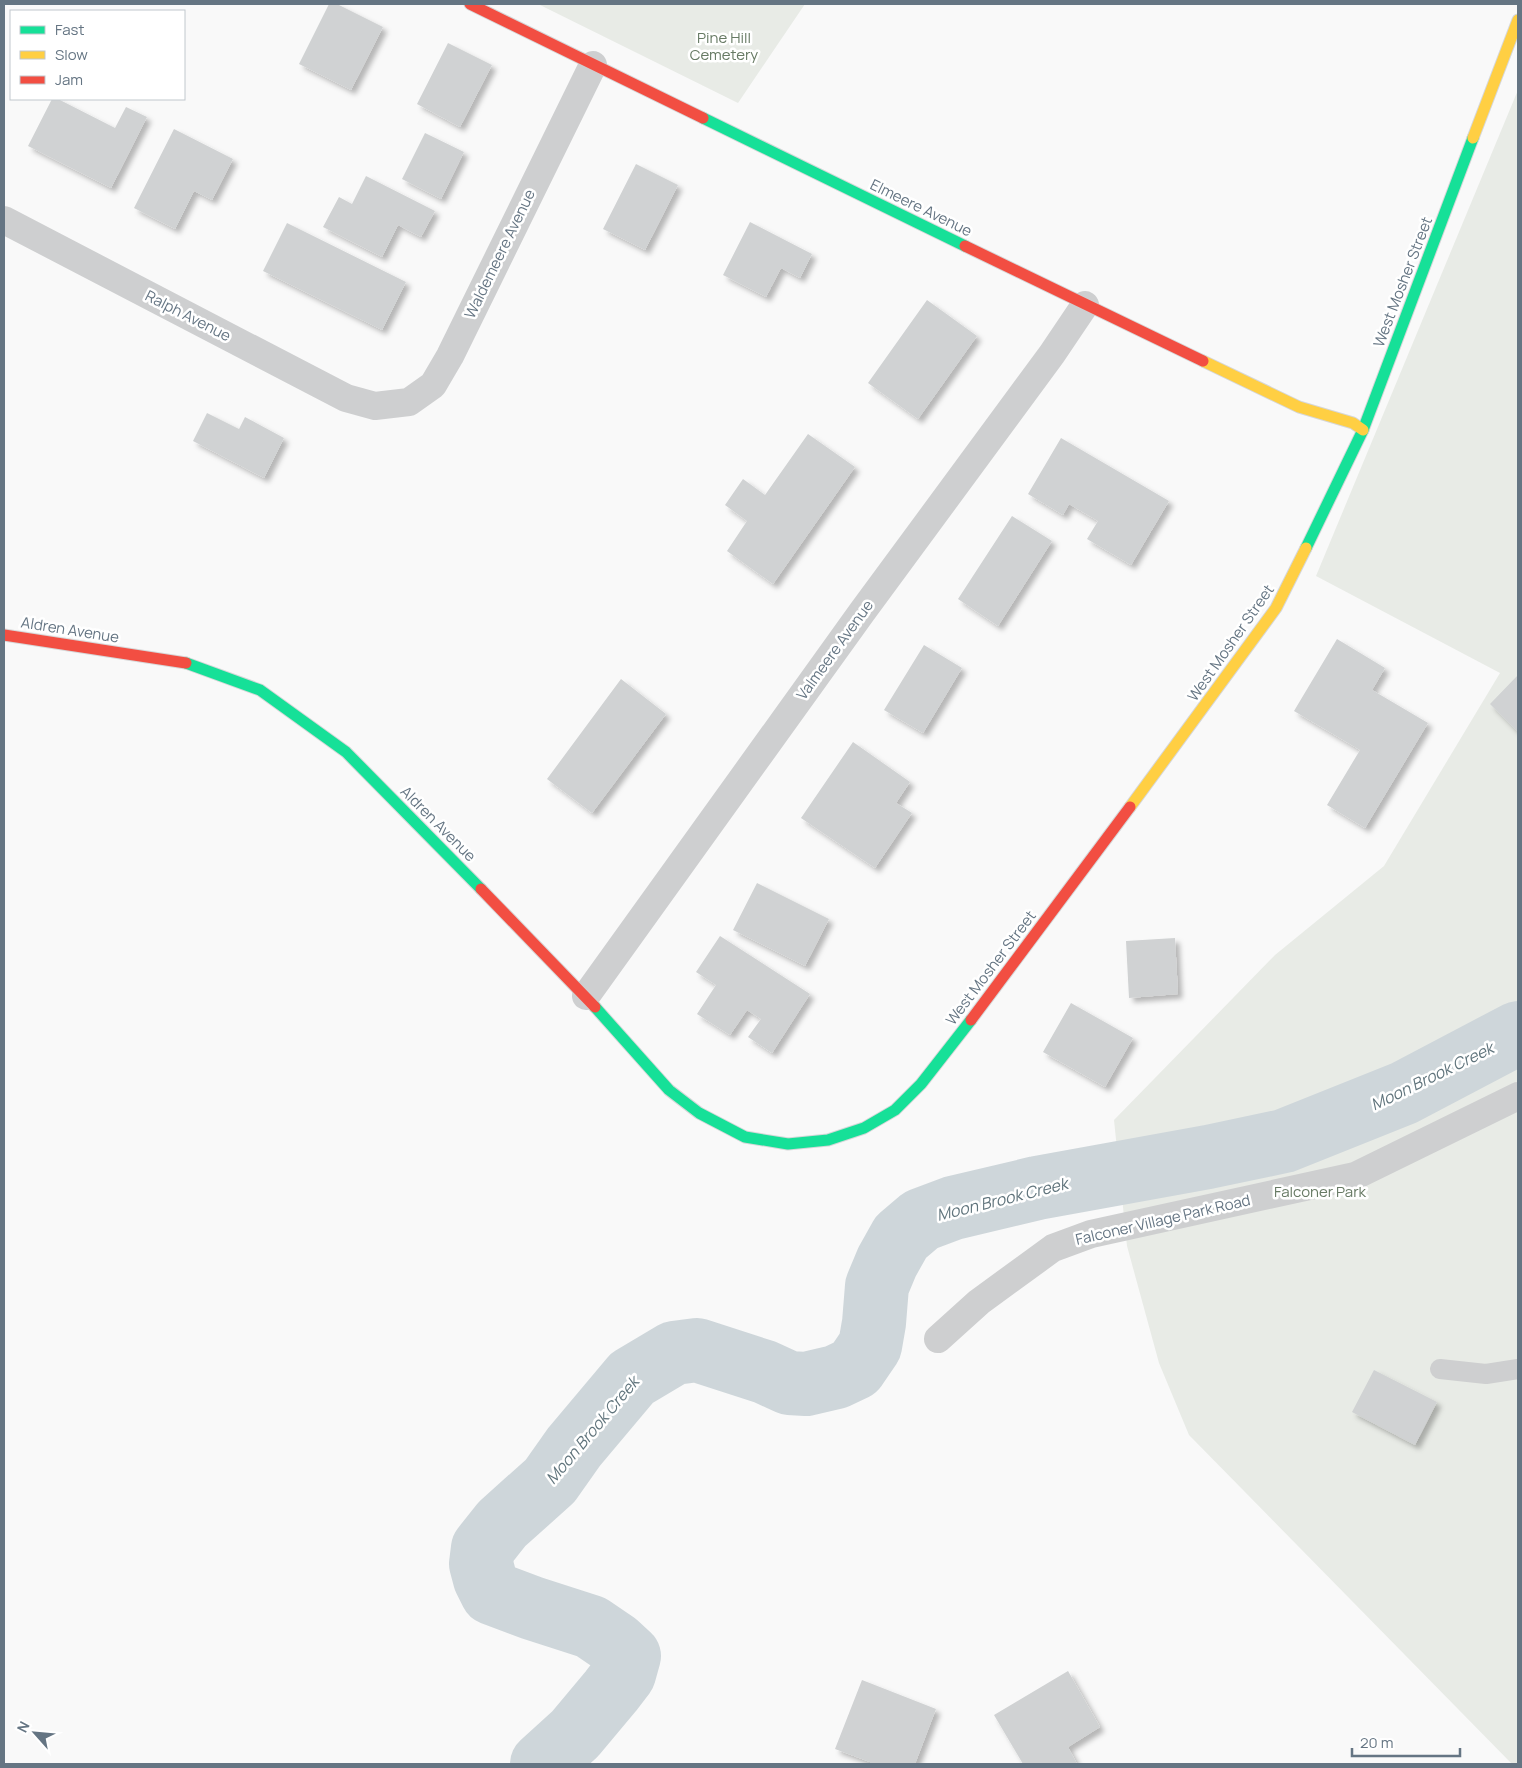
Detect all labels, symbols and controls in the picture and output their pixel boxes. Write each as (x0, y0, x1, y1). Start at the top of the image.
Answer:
legend (10, 10, 185, 100)
text: Fast (55, 19, 84, 40)
park label: Pine Hill Cemetery (690, 27, 758, 65)
text: Slow (55, 44, 88, 65)
text: Jam (55, 69, 83, 90)
street label: Elmeere Avenue (867, 174, 976, 241)
street label: Waldemeere Avenue (459, 186, 540, 322)
street label: West Mosher Street (1368, 214, 1437, 350)
street label: Ralph Avenue (142, 285, 235, 346)
street label: West Mosher Street (1182, 580, 1279, 705)
street label: Valmeere Avenue (791, 595, 878, 704)
street label: Aldren Avenue (20, 611, 121, 648)
street label: Aldren Avenue (396, 781, 481, 866)
street label: West Mosher Street (941, 906, 1041, 1029)
water label: Moon Brook Creek (1367, 1036, 1499, 1115)
water label: Moon Brook Creek (934, 1172, 1072, 1226)
park label: Falconer Park (1274, 1181, 1367, 1202)
street label: Falconer Village Park Road (1073, 1189, 1252, 1250)
water label: Moon Brook Creek (540, 1370, 645, 1488)
north arrow (10, 1708, 60, 1758)
text: N (12, 1718, 34, 1736)
scale bar (1352, 1726, 1460, 1758)
text: 20 m (1360, 1732, 1393, 1753)

